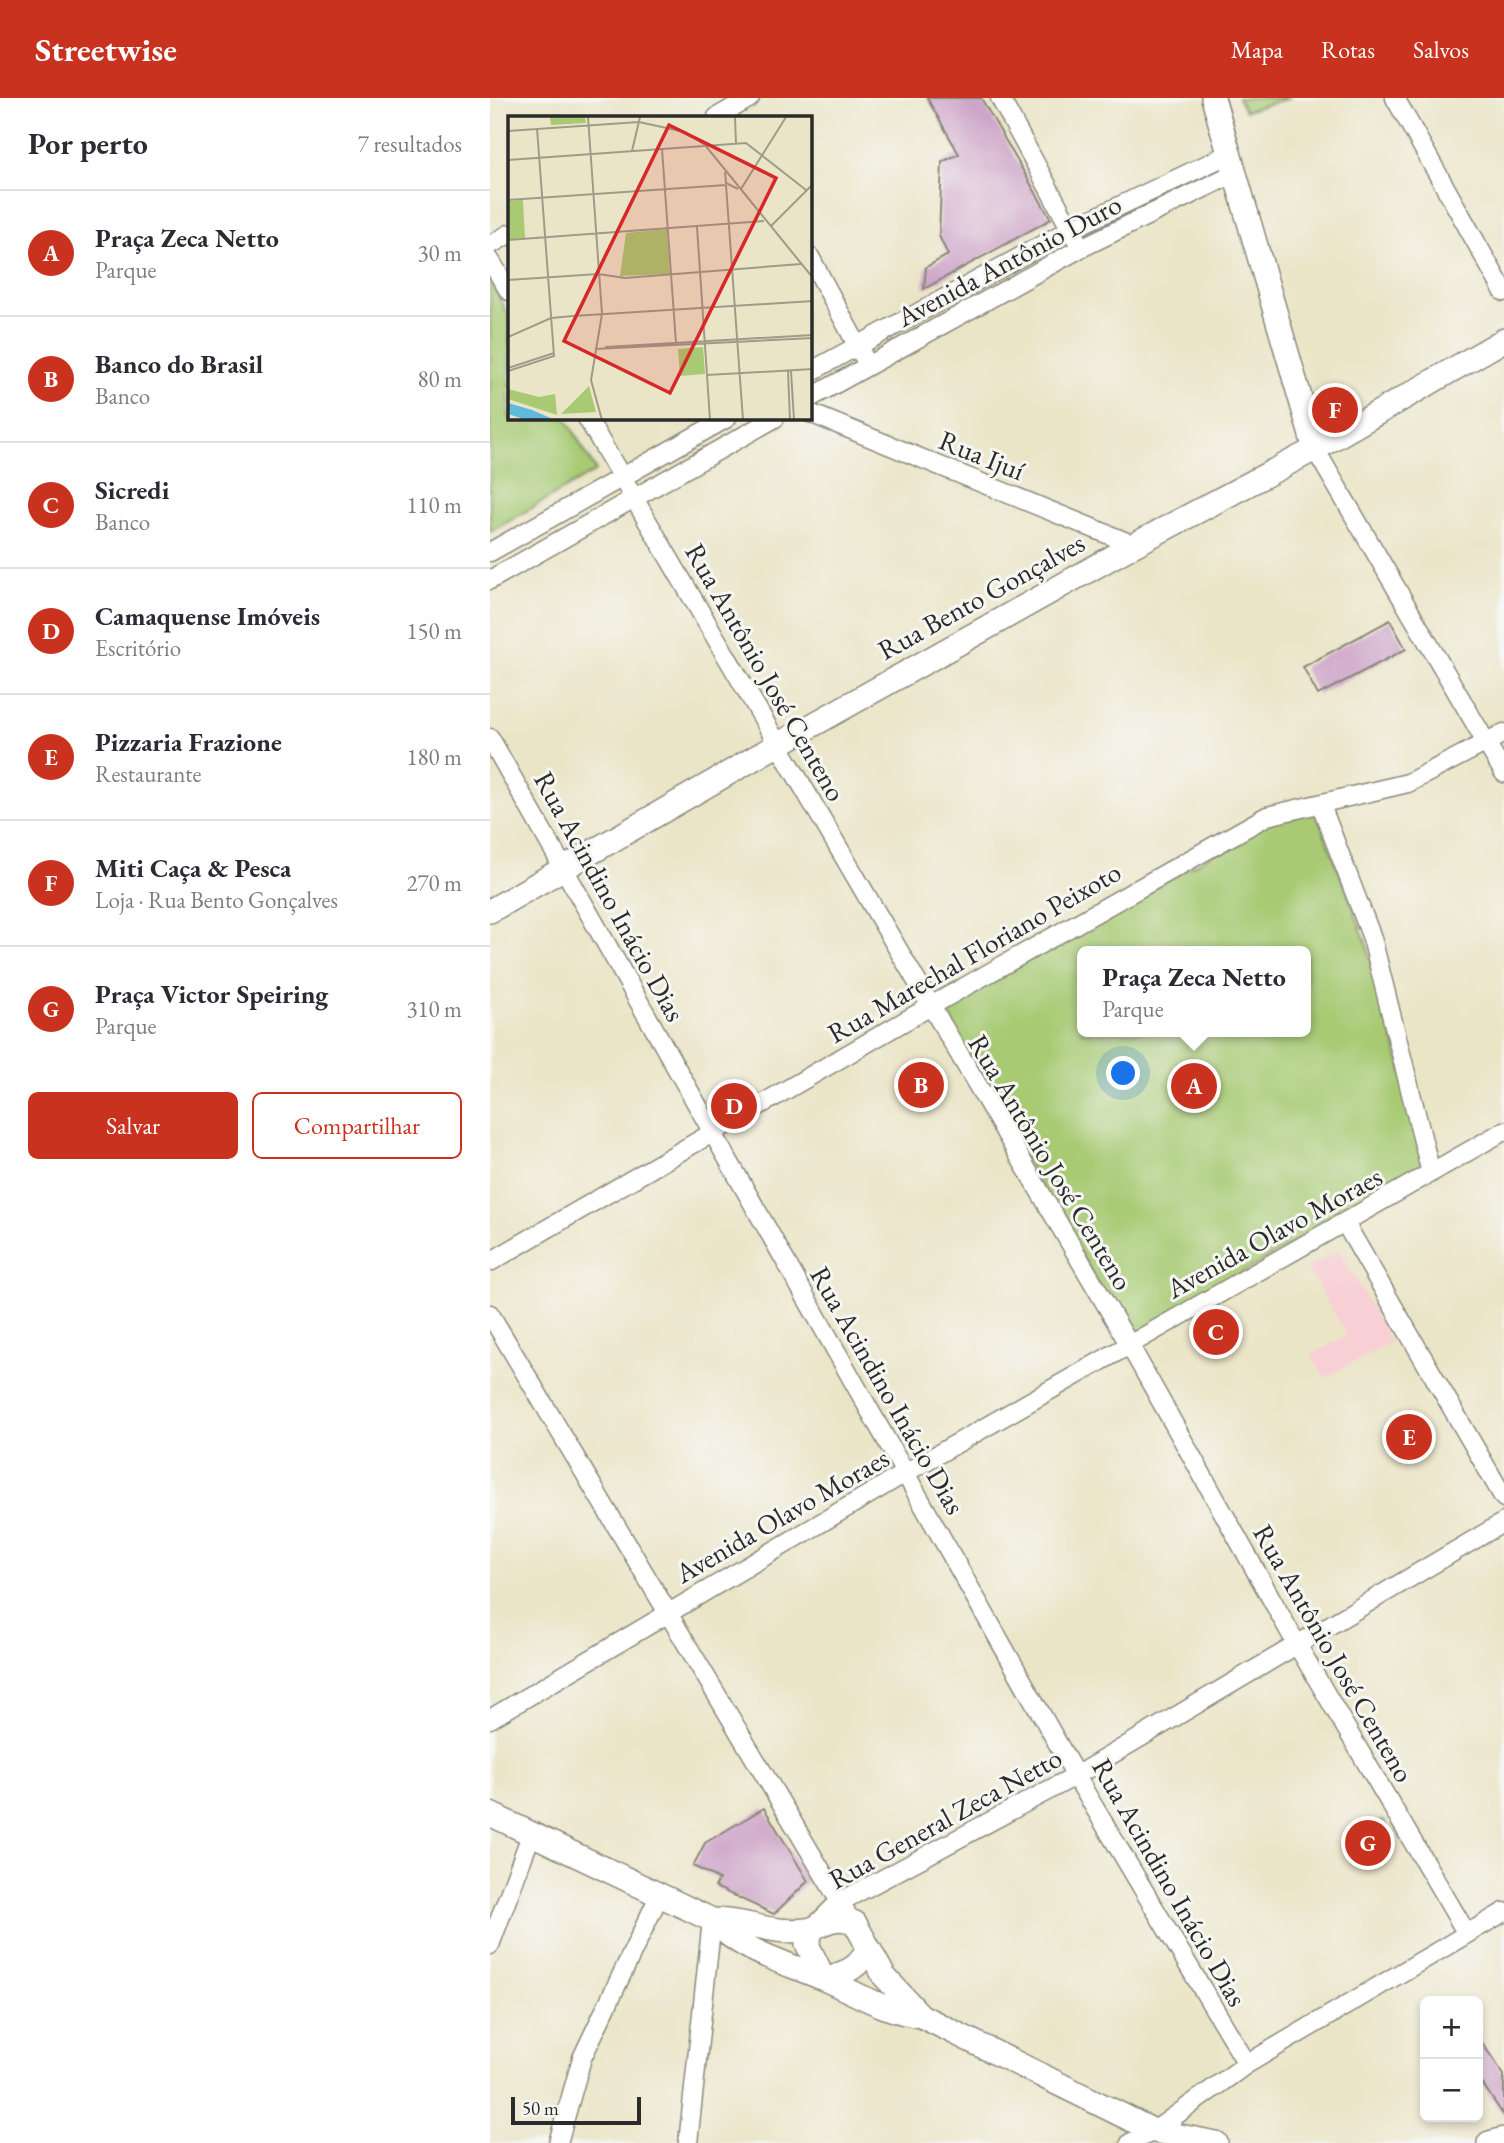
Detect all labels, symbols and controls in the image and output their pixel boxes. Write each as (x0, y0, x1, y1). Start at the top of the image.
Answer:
text: Streetwise (35, 28, 177, 71)
text: Mapa (1231, 34, 1283, 65)
text: Rotas (1321, 34, 1375, 65)
text: Salvos (1413, 34, 1469, 65)
inset map (508, 116, 812, 420)
text: Por perto (28, 124, 148, 163)
text: 7 resultados (358, 129, 462, 159)
street label: Avenida Antônio Duro (890, 186, 1128, 335)
text: Praça Zeca Netto (95, 221, 279, 255)
text: A (43, 238, 59, 268)
text: 30 m (417, 238, 462, 268)
text: Parque (95, 255, 157, 285)
text: Banco do Brasil (95, 347, 263, 381)
text: B (44, 364, 58, 394)
text: 80 m (417, 364, 462, 394)
text: Banco (95, 381, 150, 411)
pin: F (1312, 384, 1358, 436)
street label: Rua Ijuí (934, 422, 1030, 488)
text: Sicredi (95, 473, 169, 507)
text: C (43, 490, 59, 520)
text: 110 m (406, 490, 462, 520)
text: Banco (95, 507, 150, 537)
street label: Rua Bento Gonçalves (871, 524, 1091, 668)
street label: Rua Antônio José Centeno (677, 536, 855, 808)
text: Camaquense Imóveis (95, 599, 320, 633)
text: D (42, 616, 60, 646)
text: 150 m (406, 616, 462, 646)
text: Escritório (95, 633, 181, 663)
text: Pizzaria Frazione (95, 725, 282, 759)
text: E (44, 742, 58, 772)
text: 180 m (406, 742, 462, 772)
text: Restaurante (95, 759, 202, 789)
street label: Rua Acindino Inácio Dias (526, 765, 694, 1027)
text: Miti Caça & Pesca (95, 851, 291, 885)
street label: Rua Marechal Floriano Peixoto (821, 853, 1127, 1051)
text: F (45, 868, 57, 898)
text: 270 m (406, 868, 462, 898)
text: Loja · Rua Bento Gonçalves (95, 885, 338, 915)
popup (1077, 946, 1311, 1037)
text: Praça Zeca Netto (1102, 960, 1286, 994)
text: Praça Victor Speiring (95, 977, 328, 1011)
text: G (43, 994, 59, 1024)
text: 310 m (406, 994, 462, 1024)
text: Parque (1102, 994, 1164, 1024)
text: Parque (95, 1011, 157, 1041)
street label: Rua Antônio José Centeno (960, 1027, 1142, 1297)
your location (1106, 1056, 1140, 1090)
pin: B (898, 1059, 944, 1111)
pin: A (1171, 1060, 1217, 1112)
pin: D (711, 1080, 757, 1132)
button: Salvar (28, 1092, 238, 1159)
button: Compartilhar (252, 1092, 462, 1159)
street label: Avenida Olavo Moraes (1159, 1158, 1388, 1307)
street label: Rua Acindino Inácio Dias (802, 1260, 974, 1520)
pin: C (1193, 1306, 1239, 1358)
pin: E (1386, 1411, 1432, 1463)
street label: Avenida Olavo Moraes (668, 1439, 895, 1591)
street label: Rua Antônio José Centeno (1245, 1517, 1423, 1789)
street label: Rua General Zeca Netto (822, 1739, 1068, 1897)
street label: Rua Acindino Inácio Dias (1084, 1752, 1256, 2012)
pin: G (1345, 1817, 1391, 1869)
map controls (1420, 1996, 1483, 2122)
button: + (1420, 1996, 1483, 2059)
button: − (1420, 2059, 1483, 2122)
scale bar (511, 2094, 640, 2126)
text: 50 m (522, 2096, 559, 2121)

